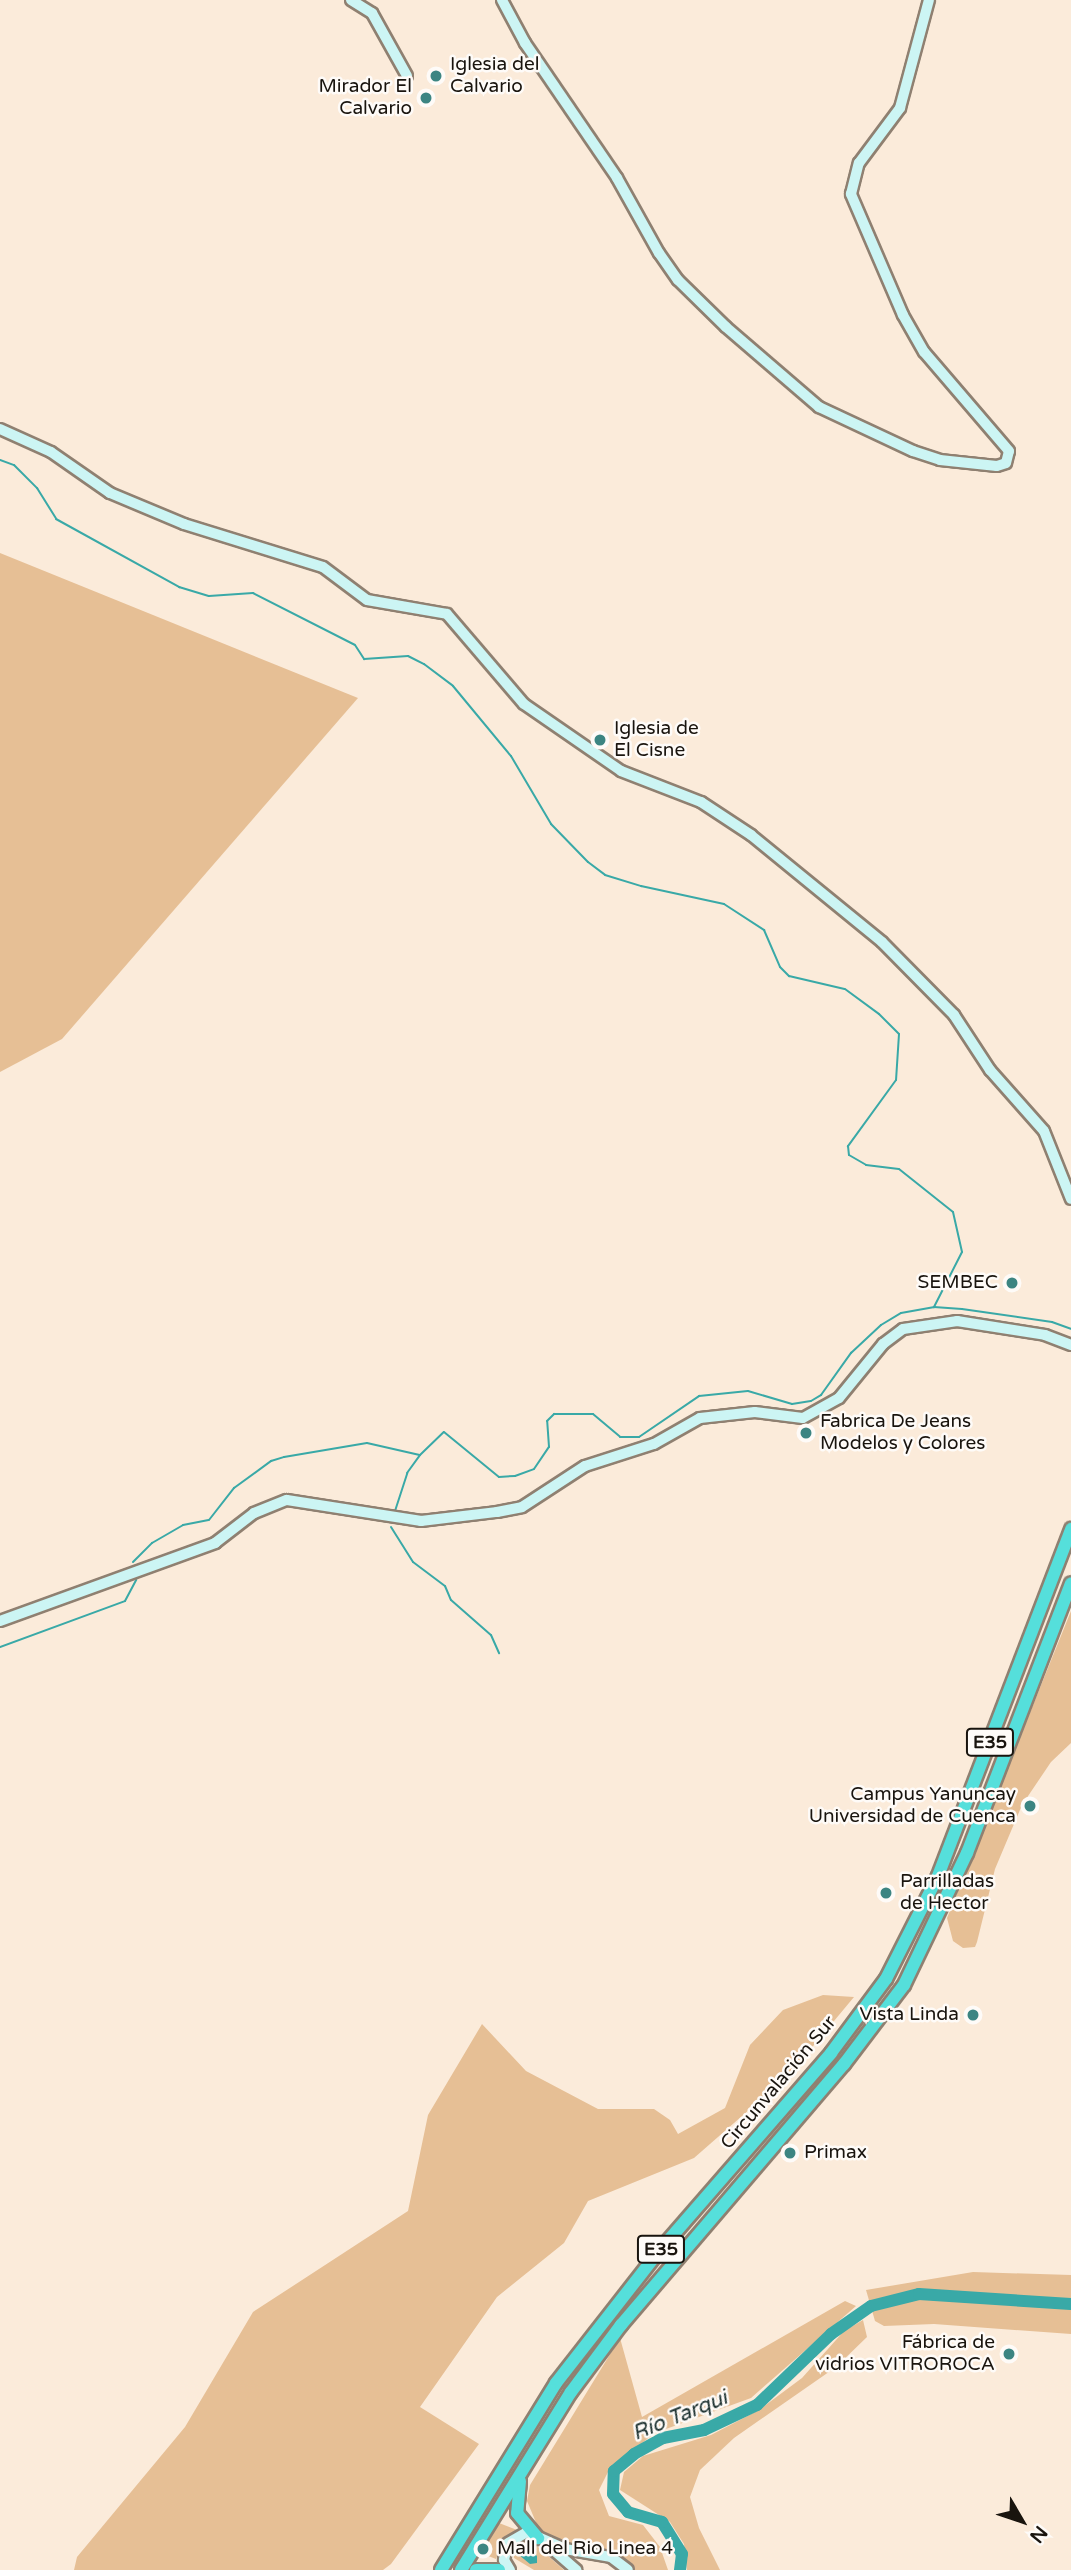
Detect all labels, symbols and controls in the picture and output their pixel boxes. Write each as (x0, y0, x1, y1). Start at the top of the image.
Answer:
place label: Iglesia del Calvario (450, 54, 540, 98)
marker: Iglesia del Calvario (428, 68, 444, 84)
place label: Mirador El Calvario (319, 76, 412, 120)
marker: Mirador El Calvario (418, 90, 434, 106)
place label: Iglesia de El Cisne (614, 718, 699, 762)
marker: Iglesia de El Cisne (592, 732, 608, 748)
place label: SEMBEC (917, 1272, 998, 1294)
marker: SEMBEC (1004, 1275, 1020, 1291)
place label: Fabrica De Jeans Modelos y Colores (820, 1411, 985, 1455)
marker: Fabrica De Jeans Modelos y Colores (798, 1425, 814, 1441)
road number: E35 (965, 1728, 1014, 1756)
place label: Campus Yanuncay Universidad de Cuenca (809, 1784, 1016, 1828)
marker: Campus Yanuncay Universidad de Cuenca (1022, 1798, 1038, 1814)
place label: Parrilladas de Hector (900, 1871, 994, 1915)
marker: Parrilladas de Hector (878, 1885, 894, 1901)
place label: Vista Linda (859, 2004, 959, 2026)
marker: Vista Linda (965, 2007, 981, 2023)
street label: Circunvalación Sur (716, 2012, 842, 2154)
place label: Primax (804, 2142, 867, 2164)
marker: Primax (782, 2145, 798, 2161)
road number: E35 (636, 2234, 686, 2264)
place label: Fábrica de vidrios VITROROCA (815, 2332, 995, 2376)
marker: Fábrica de vidrios VITROROCA (1001, 2346, 1017, 2362)
water label: Río Tarqui (629, 2386, 731, 2446)
north arrow (987, 2486, 1057, 2556)
text: N (1025, 2521, 1052, 2547)
place label: Mall del Rio Linea 4 (497, 2538, 673, 2560)
marker: Mall del Rio Linea 4 (475, 2541, 491, 2557)

